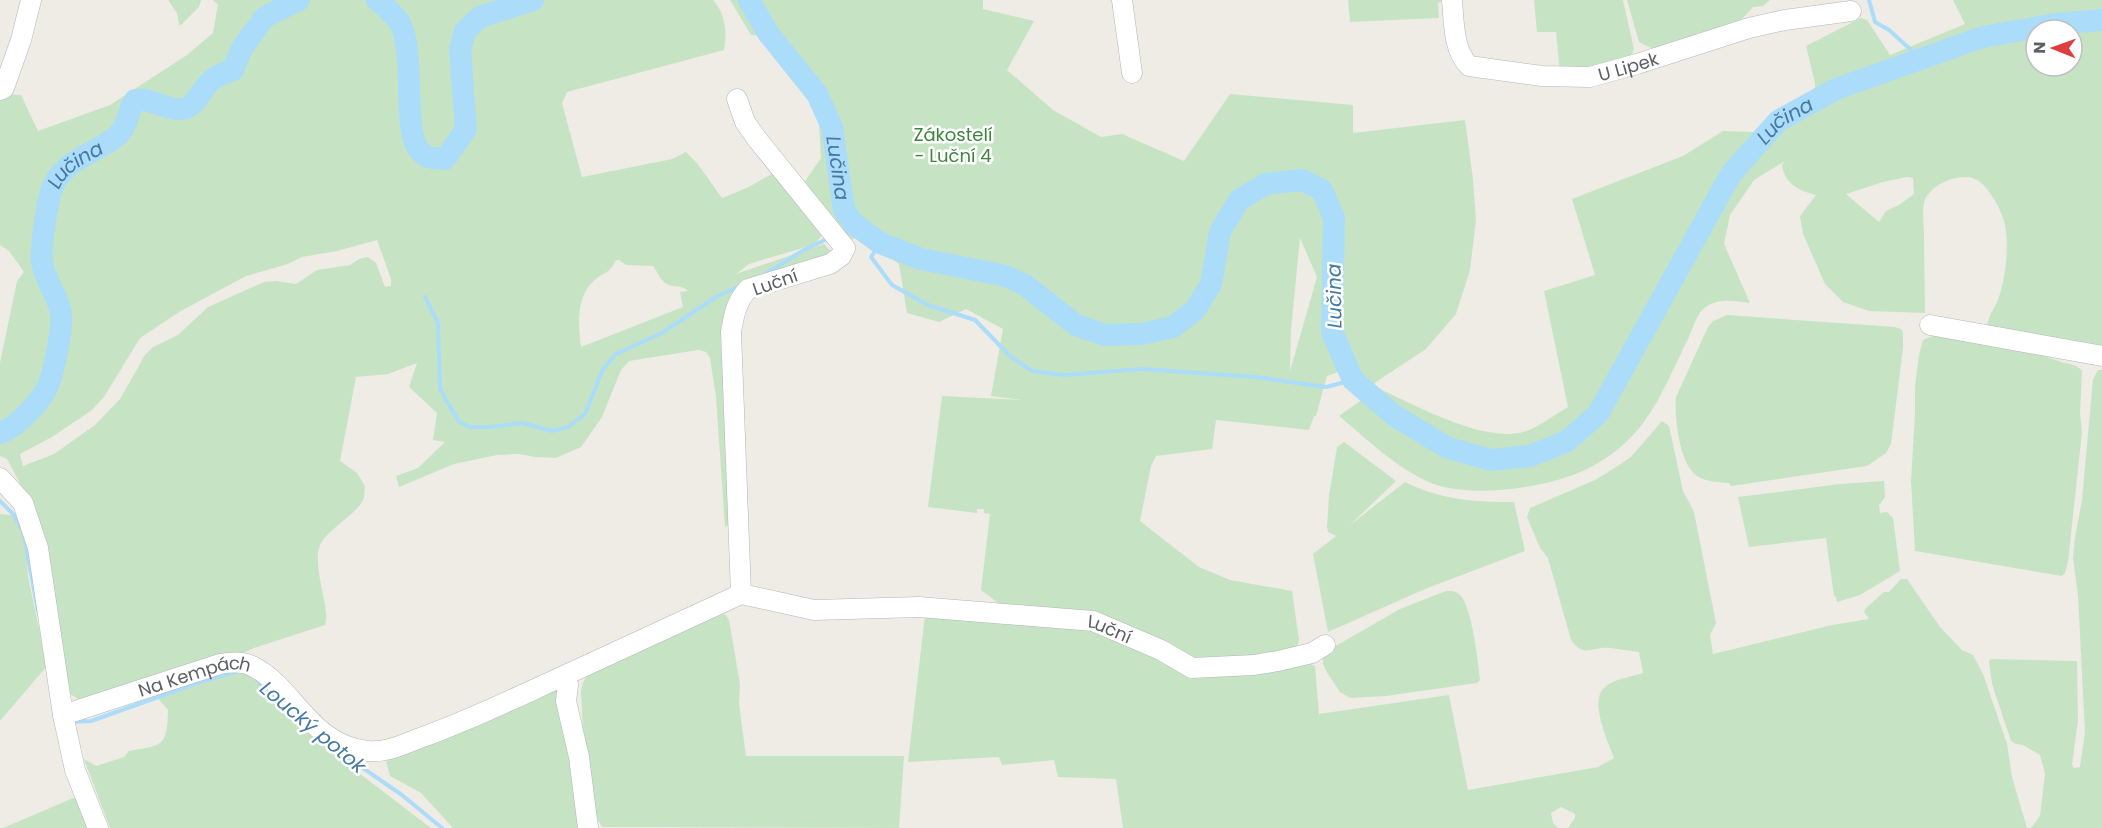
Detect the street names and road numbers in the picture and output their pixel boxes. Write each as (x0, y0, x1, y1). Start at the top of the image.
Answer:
street label: U Lipek (1595, 45, 1662, 87)
street label: Luční (749, 263, 801, 301)
street label: Luční (1087, 608, 1136, 649)
street label: Na Kempách (135, 650, 254, 702)

